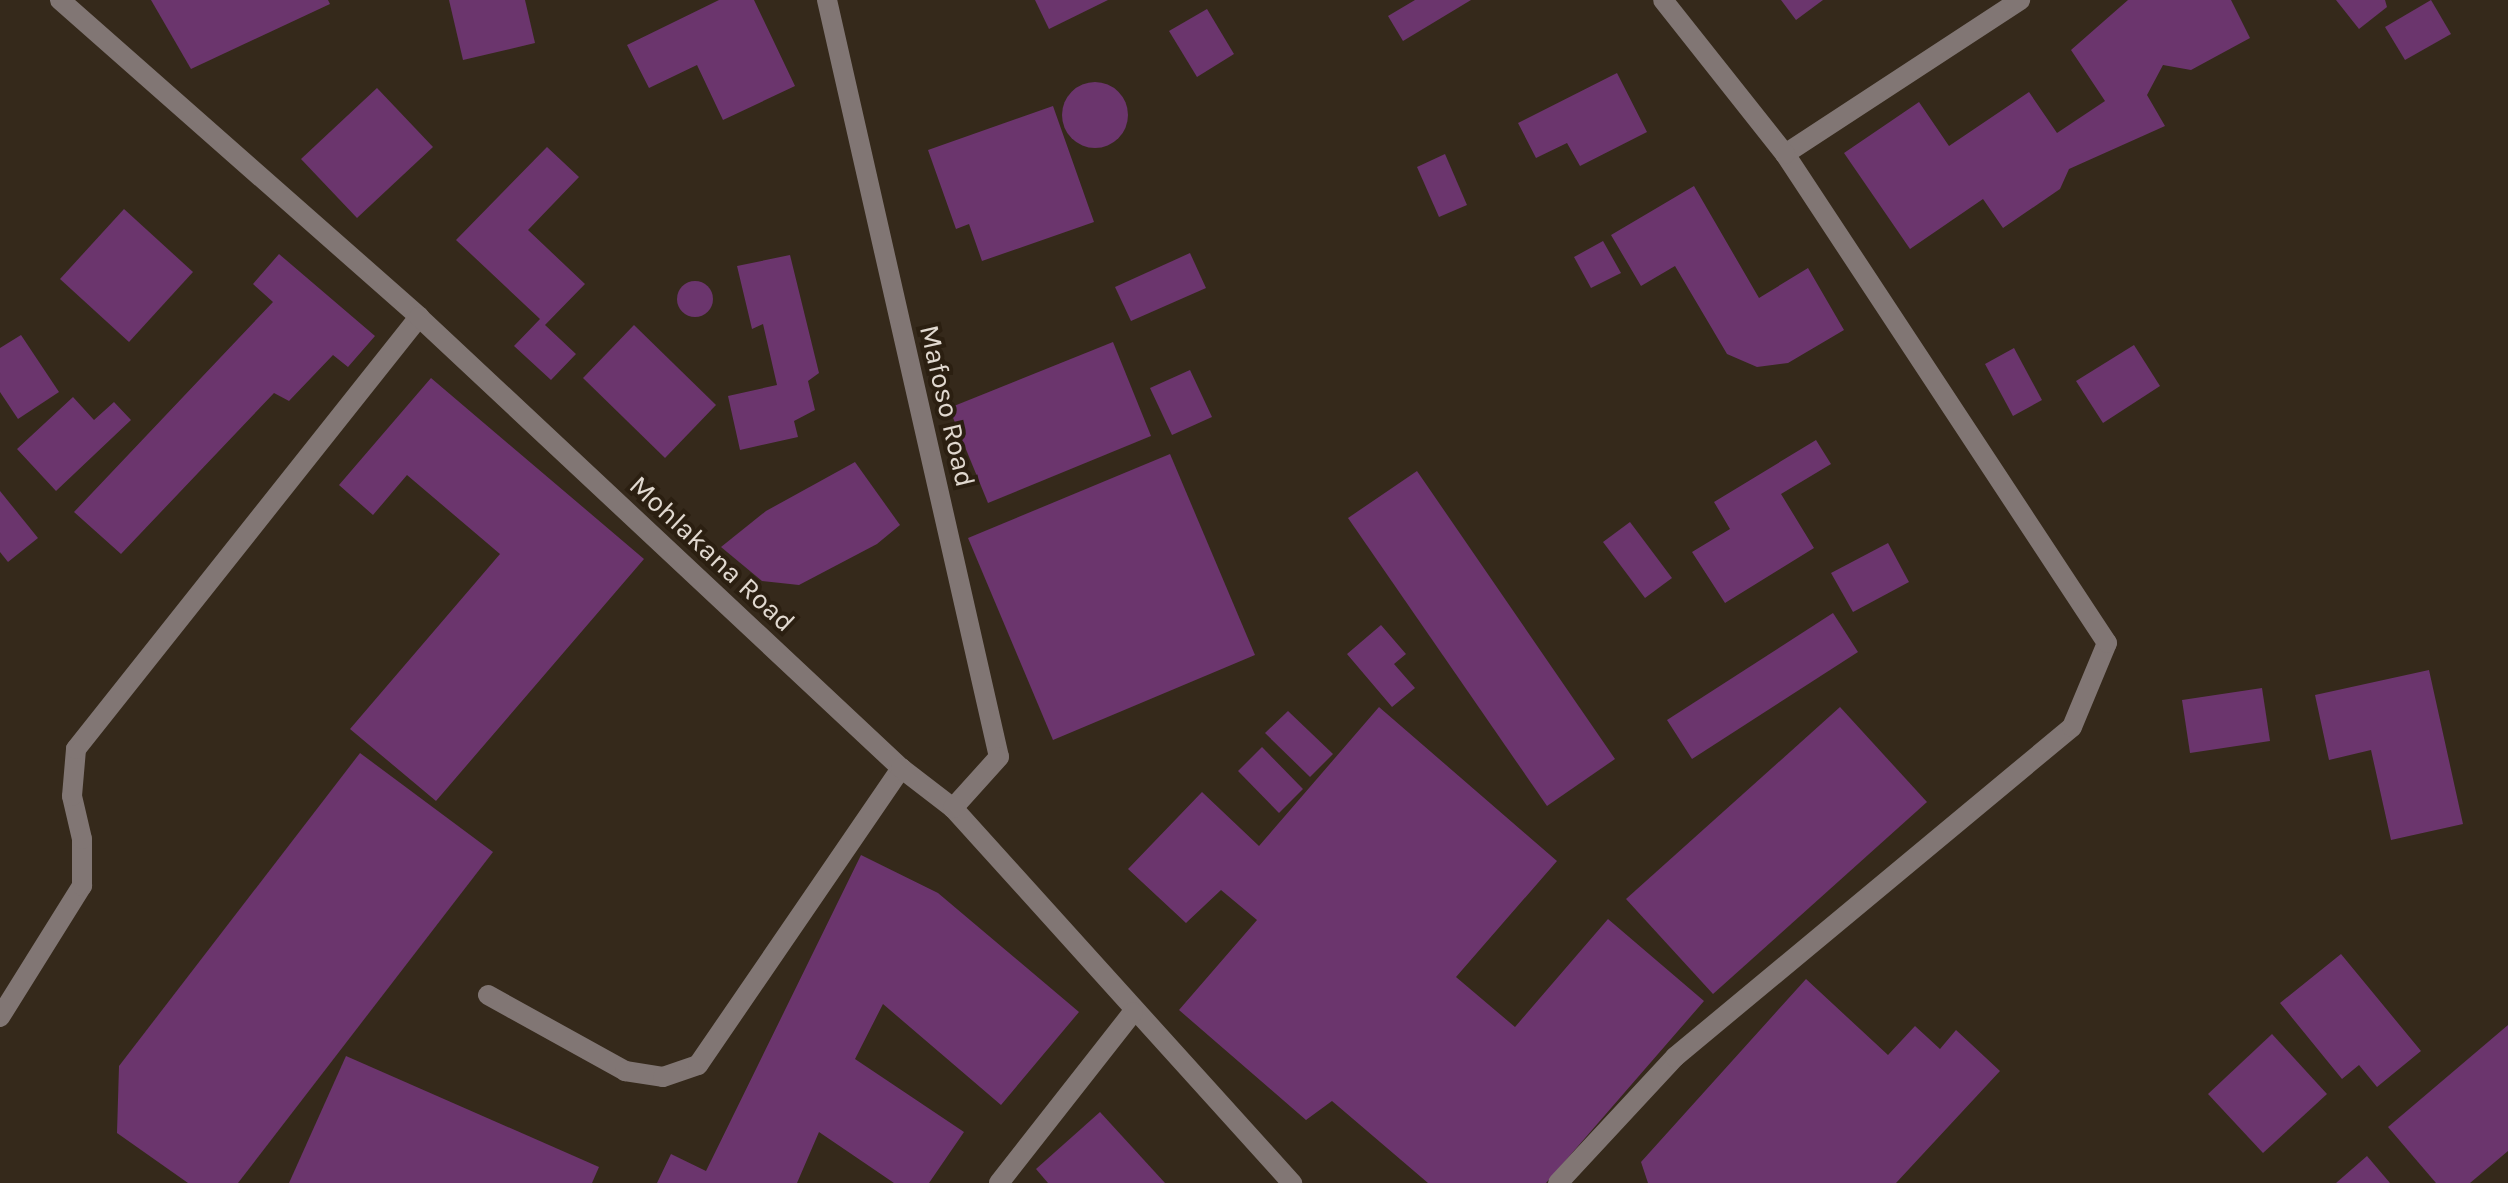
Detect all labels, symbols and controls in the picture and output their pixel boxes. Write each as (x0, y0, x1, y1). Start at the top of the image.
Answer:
street label: Mafoso Road (912, 322, 982, 490)
street label: Mohlakana Road (622, 469, 802, 639)

